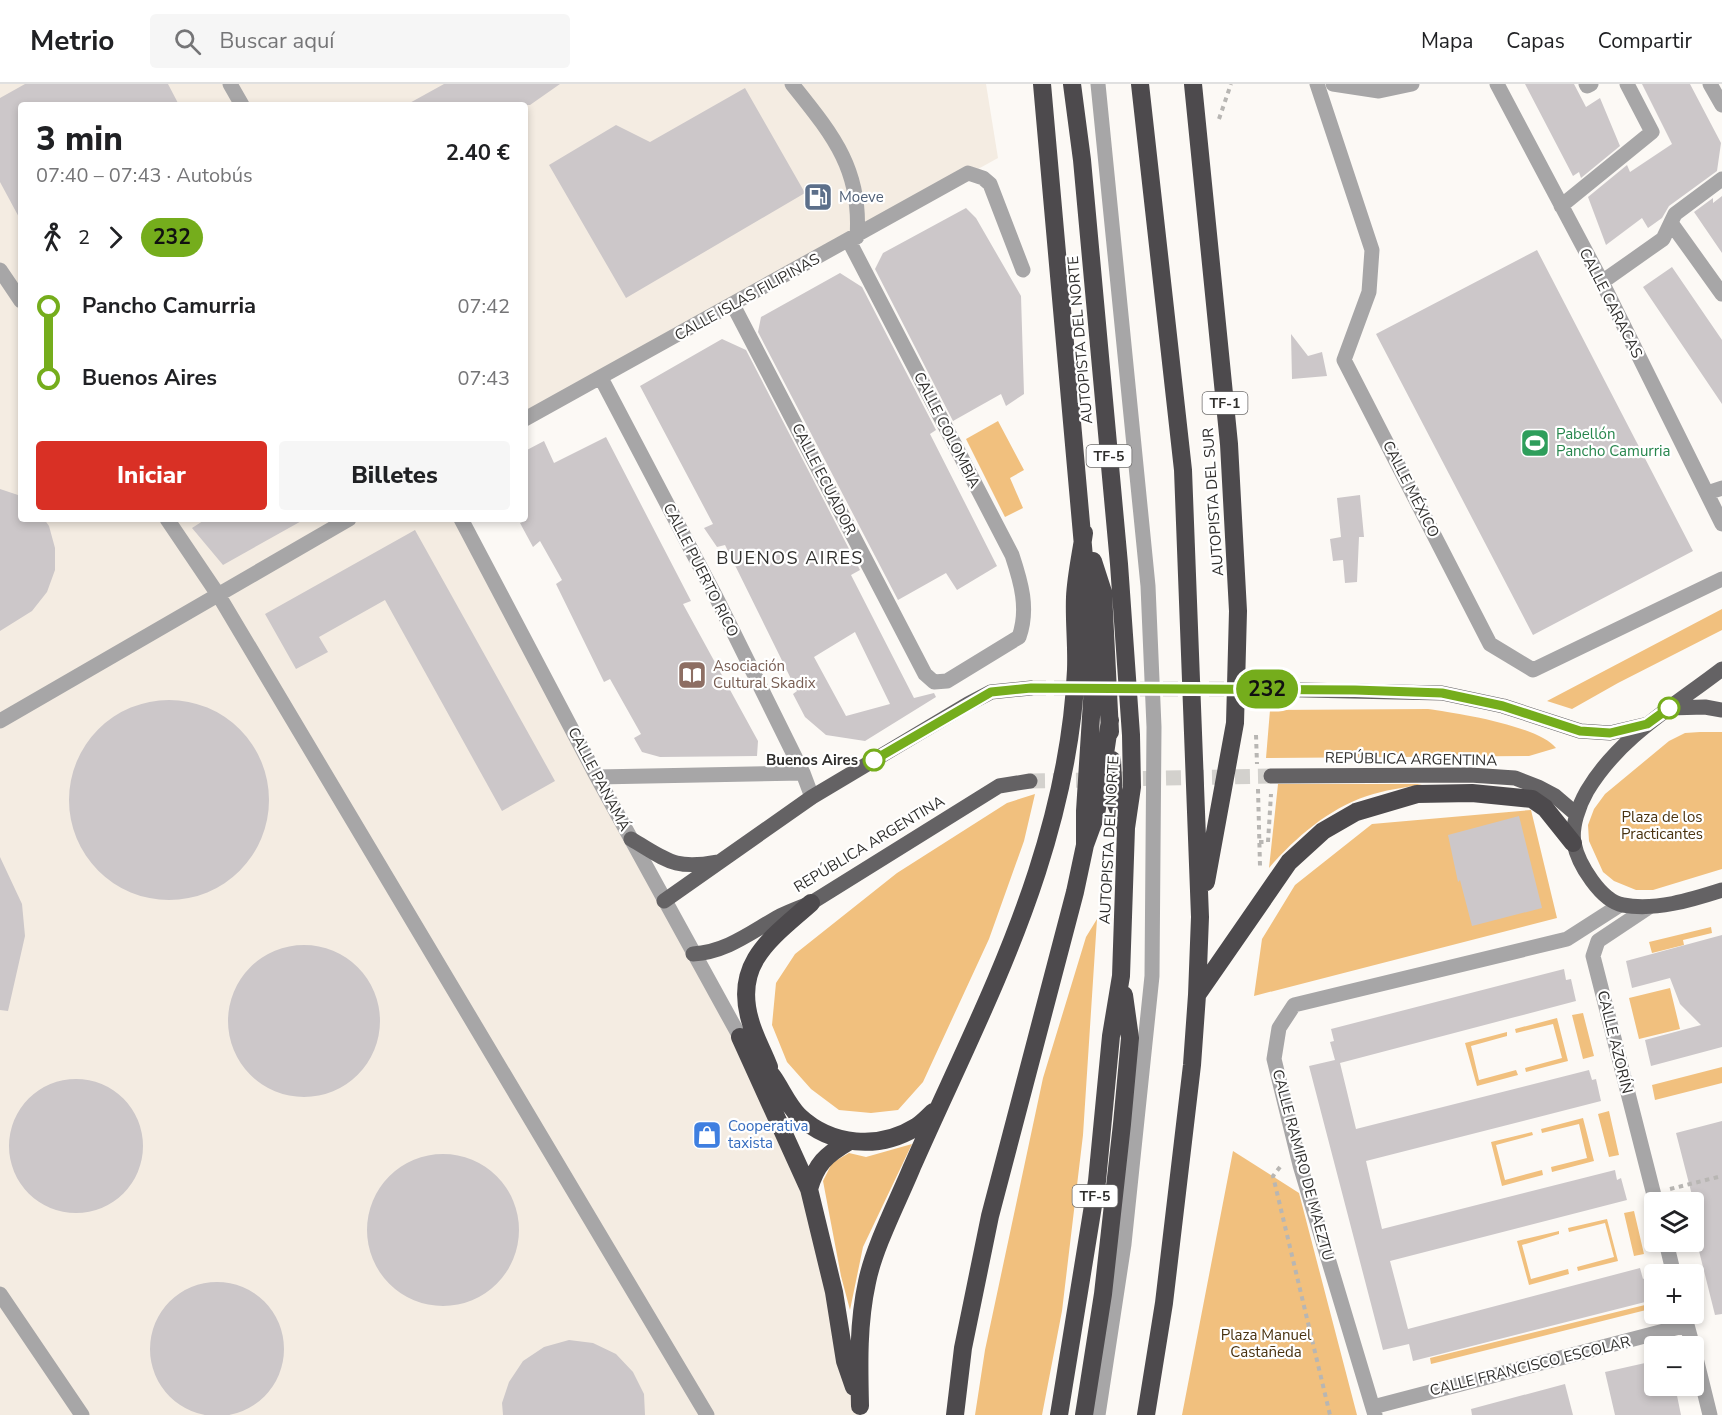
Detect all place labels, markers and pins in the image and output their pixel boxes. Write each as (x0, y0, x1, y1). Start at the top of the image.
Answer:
fuel station icon: Moeve (802, 181, 834, 213)
place label: Moeve (839, 187, 884, 207)
place label: Pabellón Pancho Camurria (1556, 424, 1671, 461)
sports icon: Pabellón Pancho Camurria (1519, 427, 1551, 459)
place label: Asociación Cultural Skadix (713, 656, 816, 693)
library icon: Asociación Cultural Skadix (676, 659, 708, 691)
unlabelled marker (1658, 697, 1680, 719)
marker: Buenos Aires (863, 749, 885, 771)
place label: Buenos Aires (766, 750, 858, 770)
place label: Cooperativa taxista (728, 1116, 808, 1153)
shop icon: Cooperativa taxista (691, 1119, 723, 1151)

